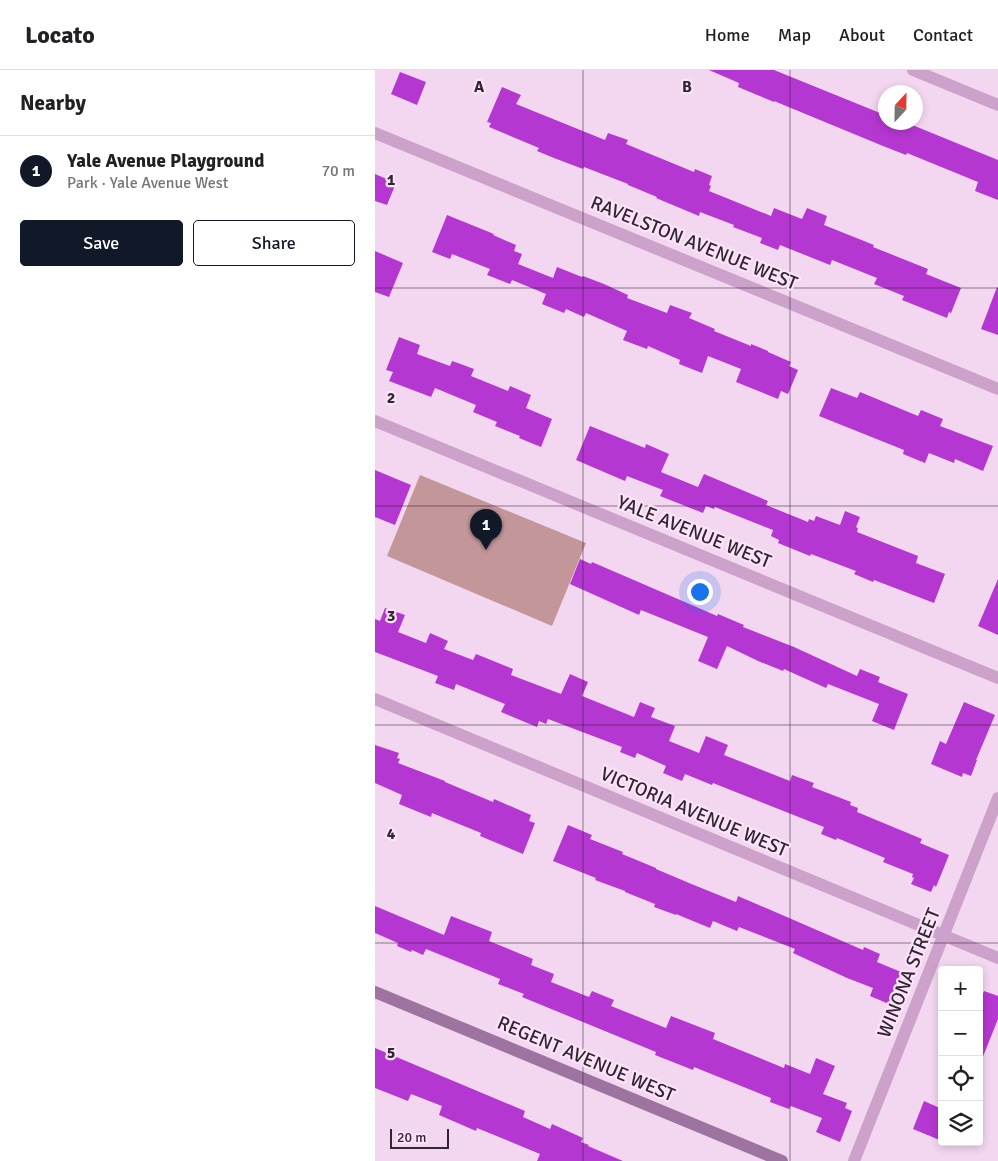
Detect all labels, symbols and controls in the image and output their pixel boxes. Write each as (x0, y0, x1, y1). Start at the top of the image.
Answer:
text: Locato (25, 20, 95, 50)
text: Home (705, 24, 750, 46)
text: Map (778, 24, 811, 46)
text: About (839, 24, 885, 46)
text: Contact (913, 24, 973, 46)
text: A (474, 77, 485, 97)
text: B (682, 77, 692, 97)
north arrow (878, 85, 923, 130)
text: Nearby (20, 90, 86, 116)
text: Yale Avenue Playground (67, 149, 264, 173)
text: 1 (32, 161, 40, 181)
text: 70 m (321, 161, 355, 181)
text: 1 (387, 170, 396, 190)
text: Park · Yale Avenue West (67, 173, 228, 193)
street label: RAVELSTON AVENUE WEST (587, 190, 802, 296)
button: Save (20, 220, 183, 266)
button: Share (193, 220, 355, 266)
text: 2 (387, 388, 395, 408)
street label: YALE AVENUE WEST (613, 490, 775, 574)
pin: 1 (470, 509, 502, 550)
your location (687, 579, 713, 605)
text: 3 (387, 606, 395, 626)
street label: VICTORIA AVENUE WEST (597, 762, 792, 863)
text: 4 (387, 824, 396, 844)
street label: WINONA STREET (872, 904, 946, 1041)
map controls (938, 966, 983, 1146)
button: + (938, 966, 983, 1011)
street label: REGENT AVENUE WEST (494, 1011, 679, 1108)
button: − (938, 1011, 983, 1056)
text: 5 (387, 1043, 395, 1063)
button: locate (938, 1056, 983, 1101)
button: layers (938, 1101, 983, 1146)
scale bar (390, 1126, 449, 1149)
text: 20 m (397, 1129, 426, 1146)

